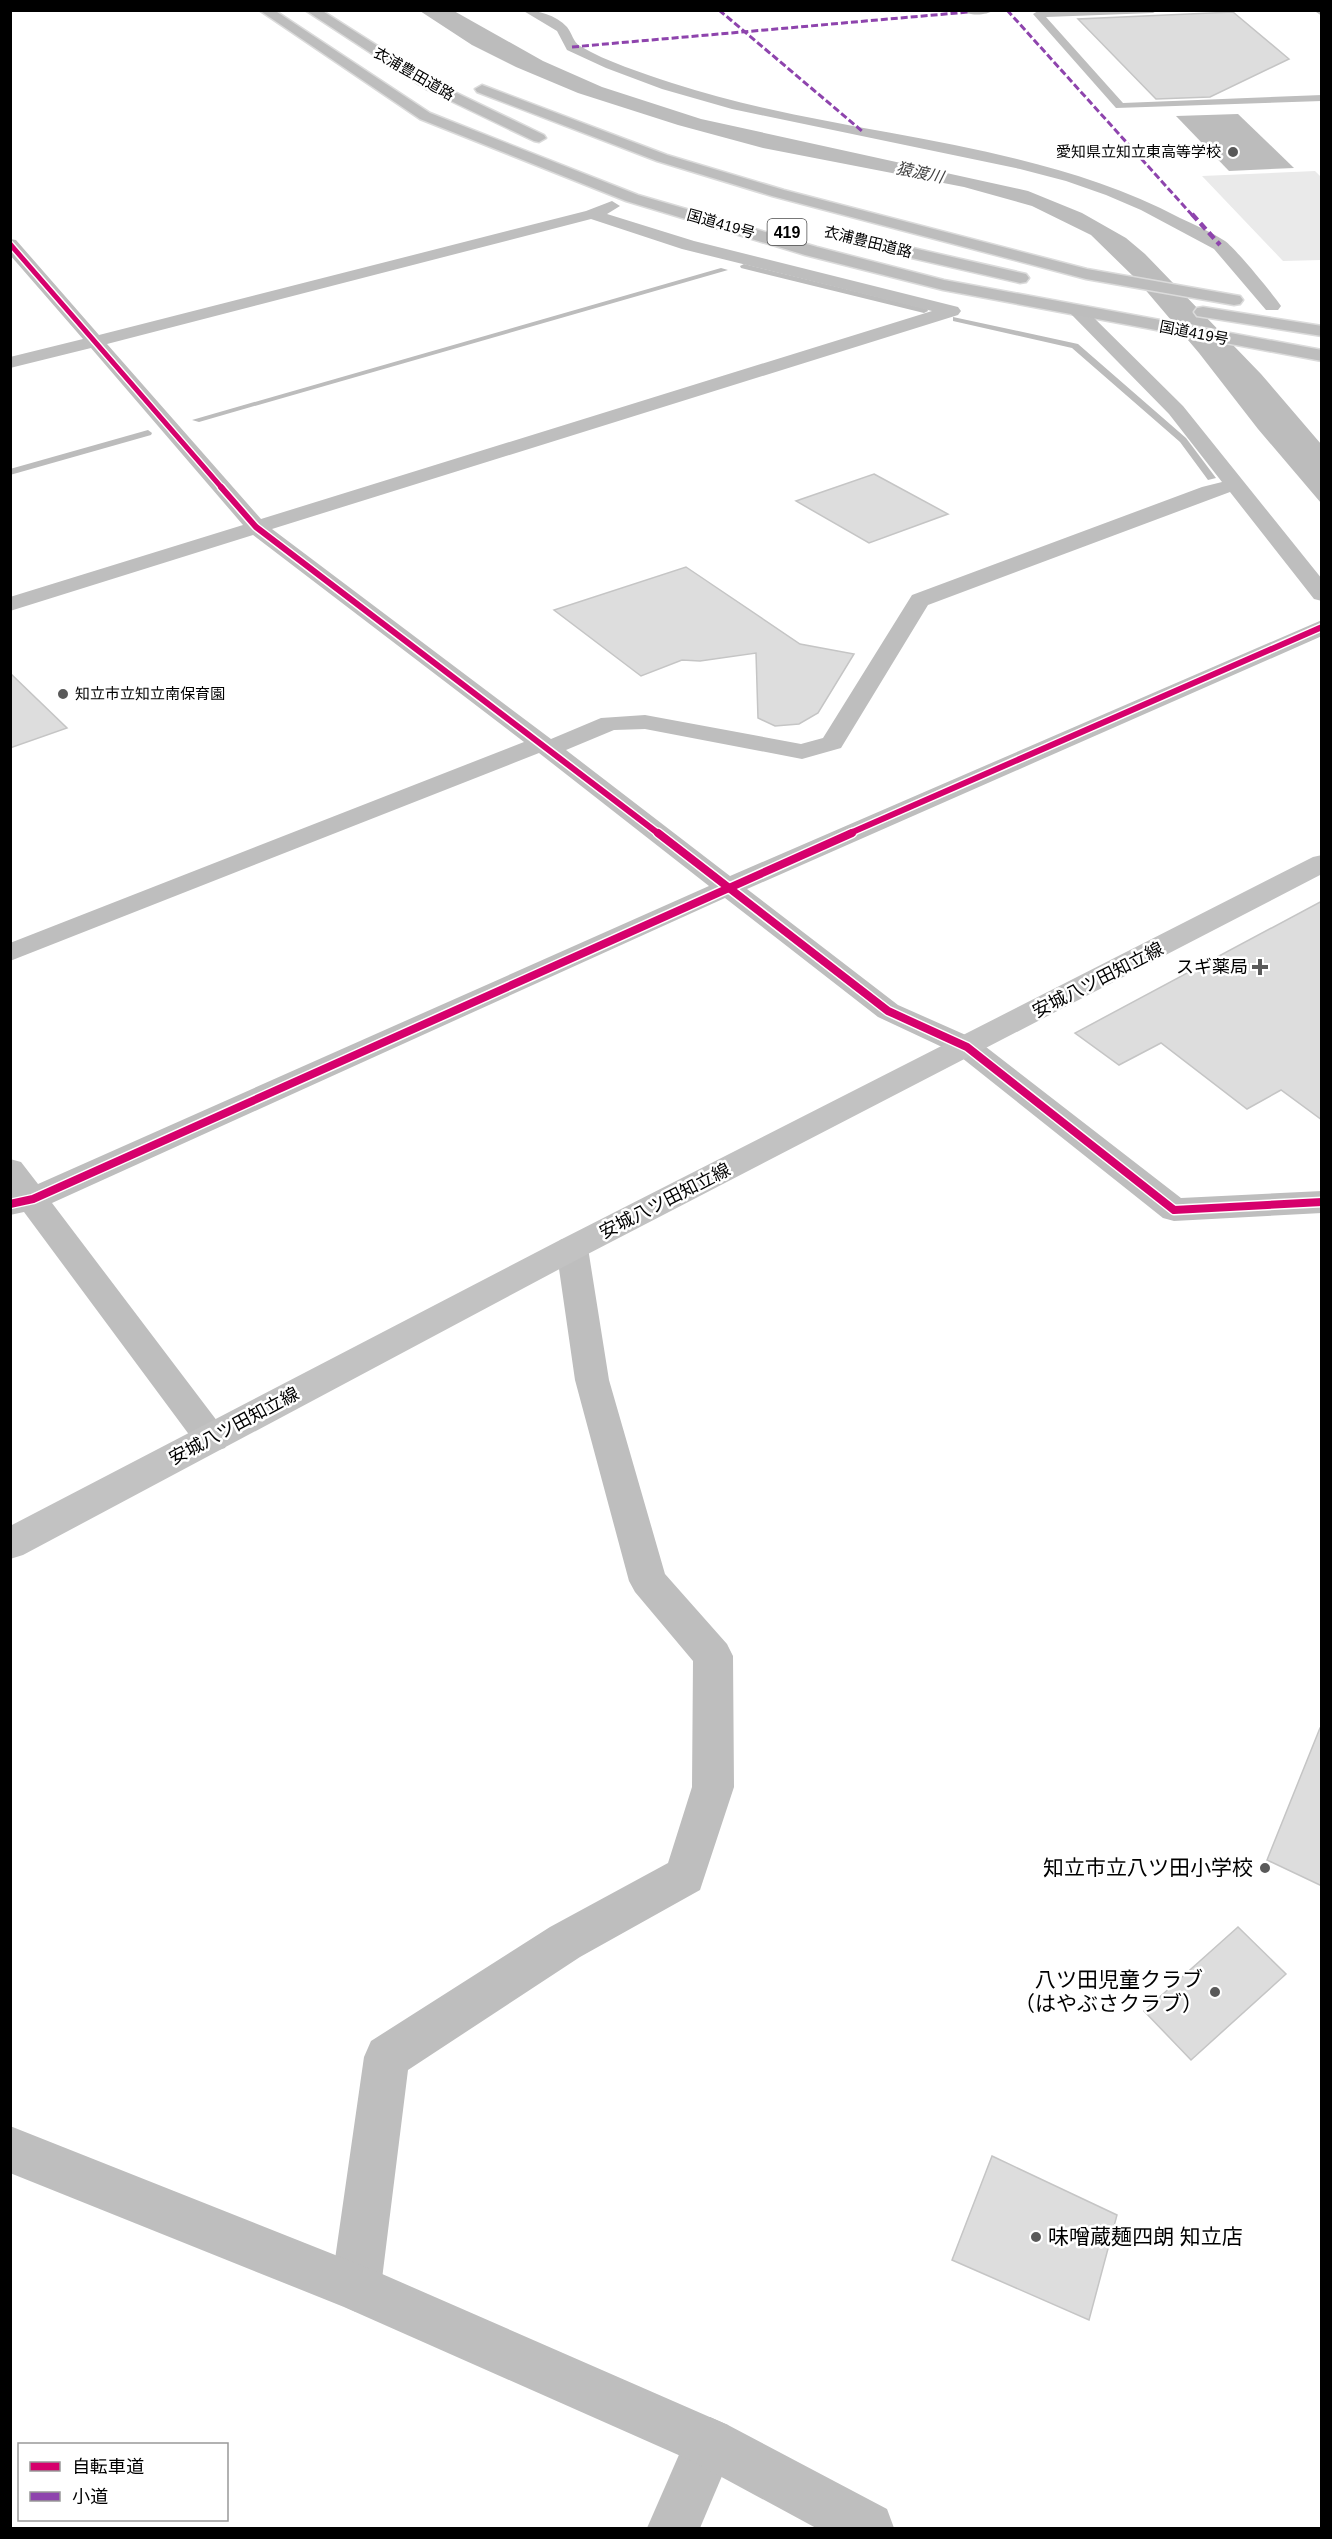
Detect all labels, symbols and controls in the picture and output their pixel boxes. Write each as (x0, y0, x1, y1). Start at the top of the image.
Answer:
street label: 衣浦豊田道路 (371, 44, 457, 103)
place label: 愛知県立知立東高等学校 (1056, 143, 1221, 160)
marker: 愛知県立知立東高等学校 (1226, 145, 1240, 159)
water label: 猿渡川 (895, 159, 947, 186)
street label: 国道419号 (685, 206, 757, 241)
road number: 419 (768, 219, 806, 245)
street label: 衣浦豊田道路 (822, 222, 914, 261)
street label: 国道419号 (1158, 317, 1230, 348)
place label: 知立市立知立南保育園 (75, 685, 225, 702)
marker: 知立市立知立南保育園 (56, 687, 70, 701)
street label: 安城八ツ田知立線 (1029, 938, 1167, 1022)
place label: スギ薬局 (1176, 957, 1248, 977)
marker: スギ薬局 (1253, 960, 1267, 974)
street label: 安城八ツ田知立線 (596, 1159, 734, 1243)
street label: 安城八ツ田知立線 (166, 1383, 302, 1469)
place label: 知立市立八ツ田小学校 (1043, 1856, 1253, 1879)
marker: 知立市立八ツ田小学校 (1258, 1861, 1272, 1875)
place label: 八ツ田児童クラブ （はやぶさクラブ） (1014, 1968, 1203, 2015)
marker: 八ツ田児童クラブ （はやぶさクラブ） (1208, 1985, 1222, 1999)
place label: 味噌蔵麺四朗 知立店 (1048, 2225, 1243, 2248)
marker: 味噌蔵麺四朗 知立店 (1029, 2230, 1043, 2244)
legend (18, 2443, 228, 2521)
text: 自転車道 (72, 2457, 144, 2477)
text: 小道 (72, 2487, 108, 2507)

